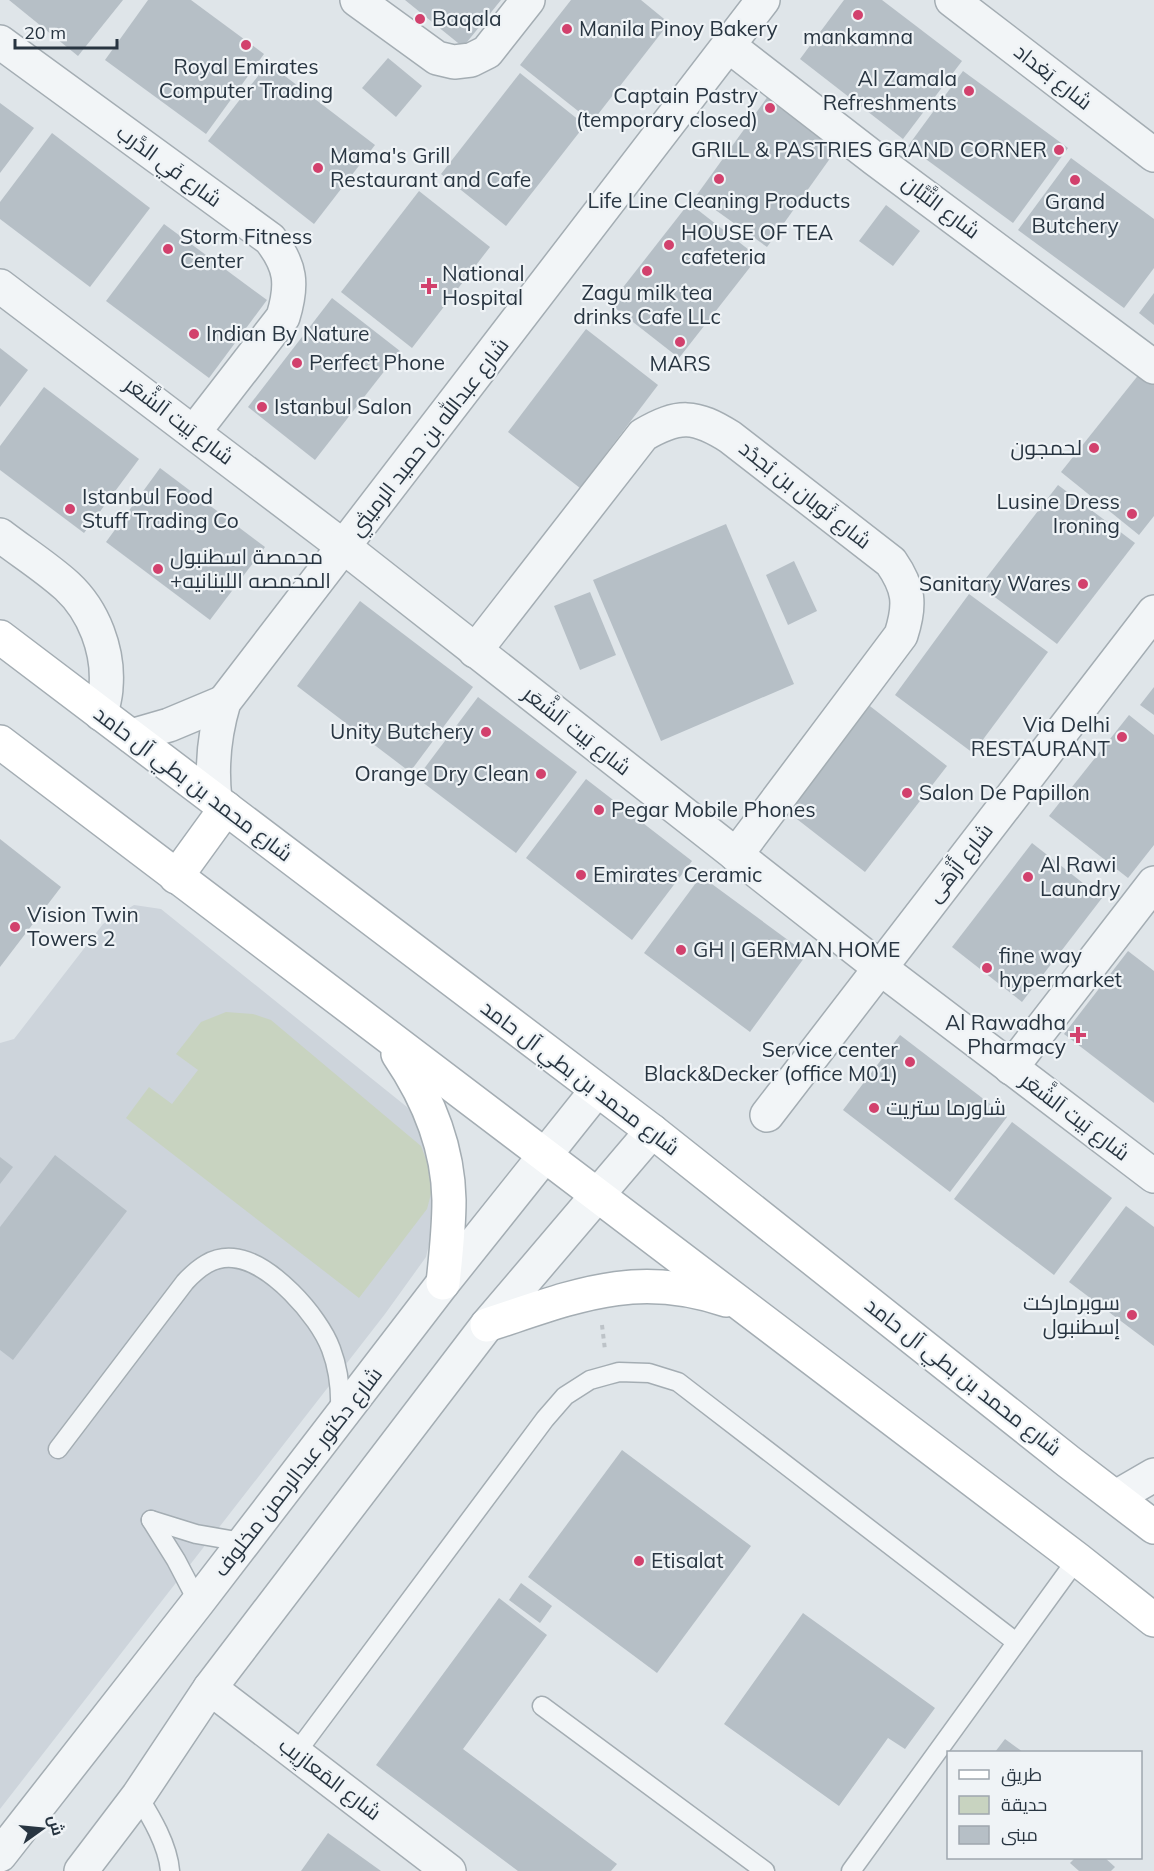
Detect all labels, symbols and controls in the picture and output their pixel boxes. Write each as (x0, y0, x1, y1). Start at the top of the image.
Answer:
place label: Baqala (432, 5, 502, 31)
marker: mankamna (851, 8, 865, 22)
scale bar (15, 12, 117, 50)
marker: Baqala (413, 12, 427, 26)
place label: Manila Pinoy Bakery (579, 15, 778, 41)
text: 20 m (24, 21, 66, 44)
marker: Manila Pinoy Bakery (560, 22, 574, 36)
place label: mankamna (803, 23, 913, 49)
marker: Royal Emirates Computer Trading (239, 38, 253, 52)
street label: شارع بَغداد (1008, 38, 1098, 116)
place label: Royal Emirates Computer Trading (159, 53, 333, 103)
place label: Al Zamala Refreshments (823, 65, 957, 115)
place label: Captain Pastry (temporary closed) (576, 82, 758, 132)
marker: Al Zamala Refreshments (962, 84, 976, 98)
marker: Captain Pastry (temporary closed) (763, 101, 777, 115)
street label: شارع فَي الدَّرب (110, 118, 227, 215)
place label: GRILL & PASTRIES GRAND CORNER (691, 136, 1047, 162)
place label: Mama's Grill Restaurant and Cafe (330, 142, 531, 192)
marker: GRILL & PASTRIES GRAND CORNER (1052, 143, 1066, 157)
marker: Mama's Grill Restaurant and Cafe (311, 161, 325, 175)
street label: شارع التَّبَّان (897, 169, 986, 245)
marker: Life Line Cleaning Products (712, 172, 726, 186)
marker: Grand Butchery (1068, 173, 1082, 187)
place label: Life Line Cleaning Products (588, 187, 850, 213)
place label: Grand Butchery (1031, 188, 1119, 238)
place label: HOUSE OF TEA cafeteria (681, 219, 834, 269)
place label: Storm Fitness Center (180, 223, 313, 273)
marker: HOUSE OF TEA cafeteria (662, 238, 676, 252)
marker: Storm Fitness Center (161, 242, 175, 256)
place label: National Hospital (442, 260, 525, 310)
marker: Zagu milk tea drinks Cafe LLc (640, 264, 654, 278)
marker: National Hospital (420, 277, 438, 295)
place label: Zagu milk tea drinks Cafe LLc (573, 279, 721, 329)
place label: Indian By Nature (206, 320, 369, 346)
marker: Indian By Nature (187, 327, 201, 341)
street label: شارع عبدالله بن حميد الرميثي (343, 332, 517, 543)
marker: MARS (673, 335, 687, 349)
place label: Perfect Phone (309, 349, 445, 375)
place label: MARS (649, 350, 711, 376)
marker: Perfect Phone (290, 356, 304, 370)
street label: شارع بَيت اَلشَّعَر (118, 368, 241, 471)
place label: Istanbul Salon (274, 393, 412, 419)
marker: Istanbul Salon (255, 400, 269, 414)
place label: لحمجون (1011, 434, 1082, 461)
street label: شارع ثَوبان بن بُجدُد (733, 435, 877, 555)
marker: لحمجون (1087, 441, 1101, 455)
place label: Istanbul Food Stuff Trading Co (82, 483, 239, 533)
place label: Lusine Dress Ironing (997, 488, 1120, 538)
marker: Istanbul Food Stuff Trading Co (63, 502, 77, 516)
marker: Lusine Dress Ironing (1125, 507, 1139, 521)
place label: محمصة اسطنبول +المحمصه اللبنانيه (170, 543, 331, 593)
marker: محمصة اسطنبول +المحمصه اللبنانيه (151, 562, 165, 576)
place label: Sanitary Wares (919, 570, 1071, 596)
marker: Sanitary Wares (1076, 577, 1090, 591)
street label: شارع بَيت اَلشَّعَر (516, 677, 639, 782)
street label: شارع محمد بن بطي آل حامد (87, 700, 298, 870)
place label: Via Delhi RESTAURANT (971, 711, 1110, 761)
place label: Unity Butchery (330, 718, 474, 744)
marker: Unity Butchery (479, 725, 493, 739)
marker: Via Delhi RESTAURANT (1115, 730, 1129, 744)
place label: Orange Dry Clean (355, 760, 529, 786)
marker: Orange Dry Clean (534, 767, 548, 781)
place label: Salon De Papillon (919, 779, 1090, 805)
marker: Salon De Papillon (900, 786, 914, 800)
place label: Pegar Mobile Phones (611, 796, 816, 822)
marker: Pegar Mobile Phones (592, 803, 606, 817)
street label: شارع أَزْهَى (920, 817, 1000, 908)
place label: Al Rawi Laundry (1040, 851, 1120, 901)
place label: Emirates Ceramic (593, 861, 762, 887)
marker: Emirates Ceramic (574, 868, 588, 882)
marker: Al Rawi Laundry (1021, 870, 1035, 884)
place label: Vision Twin Towers 2 (27, 901, 139, 951)
marker: Vision Twin Towers 2 (8, 920, 22, 934)
place label: GH | GERMAN HOME (693, 936, 900, 962)
place label: fine way hypermarket (999, 942, 1122, 992)
marker: GH | GERMAN HOME (674, 943, 688, 957)
marker: fine way hypermarket (980, 961, 994, 975)
street label: شارع محمد بن بطي آل حامد (474, 994, 685, 1164)
place label: Al Rawadha Pharmacy (945, 1009, 1066, 1059)
marker: Al Rawadha Pharmacy (1071, 1028, 1085, 1042)
place label: Service center Black&Decker (office M01) (644, 1036, 898, 1086)
marker: Service center Black&Decker (office M01) (903, 1055, 917, 1069)
street label: شارع بَيت اَلشَّعَر (1014, 1064, 1137, 1167)
place label: شاورما ستريت (886, 1094, 1006, 1120)
marker: شاورما ستريت (867, 1101, 881, 1115)
place label: سوبرماركت إسطنبول (1023, 1289, 1120, 1340)
street label: شارع محمد بن بطي آل حامد (858, 1291, 1067, 1464)
marker: سوبرماركت إسطنبول (1125, 1308, 1139, 1322)
street label: شارع دكتور عبدالرحمن مخلوف (207, 1361, 389, 1583)
place label: Etisalat (651, 1547, 724, 1573)
marker: Etisalat (632, 1554, 646, 1568)
street label: شارع المَعازِيب (273, 1731, 387, 1827)
legend (947, 1751, 1142, 1859)
text: طريق (1001, 1763, 1042, 1787)
text: حديقة (1001, 1793, 1047, 1816)
north arrow (12, 1799, 72, 1859)
text: ش (44, 1813, 69, 1838)
text: مبنى (1001, 1823, 1038, 1846)

